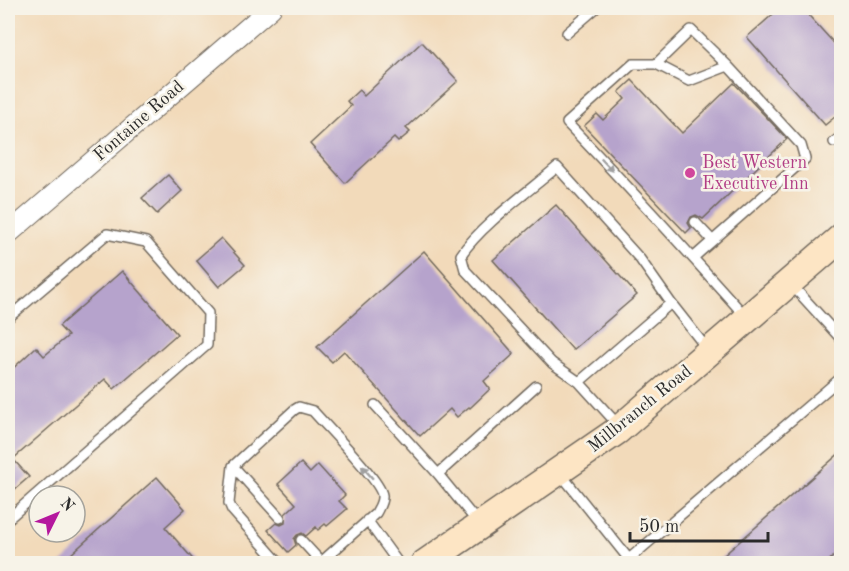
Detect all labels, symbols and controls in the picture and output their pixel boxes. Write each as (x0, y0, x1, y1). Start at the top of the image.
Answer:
street label: Fontaine Road (91, 77, 187, 165)
place label: Best Western Executive Inn (702, 154, 809, 193)
one-way arrow (600, 157, 613, 172)
marker: Best Western Executive Inn (683, 166, 697, 180)
street label: Millbranch Road (585, 362, 695, 456)
one-way arrow (360, 464, 373, 480)
north arrow (27, 484, 87, 544)
text: N (56, 495, 77, 516)
scale bar (630, 505, 768, 543)
text: 50 m (639, 518, 679, 536)

